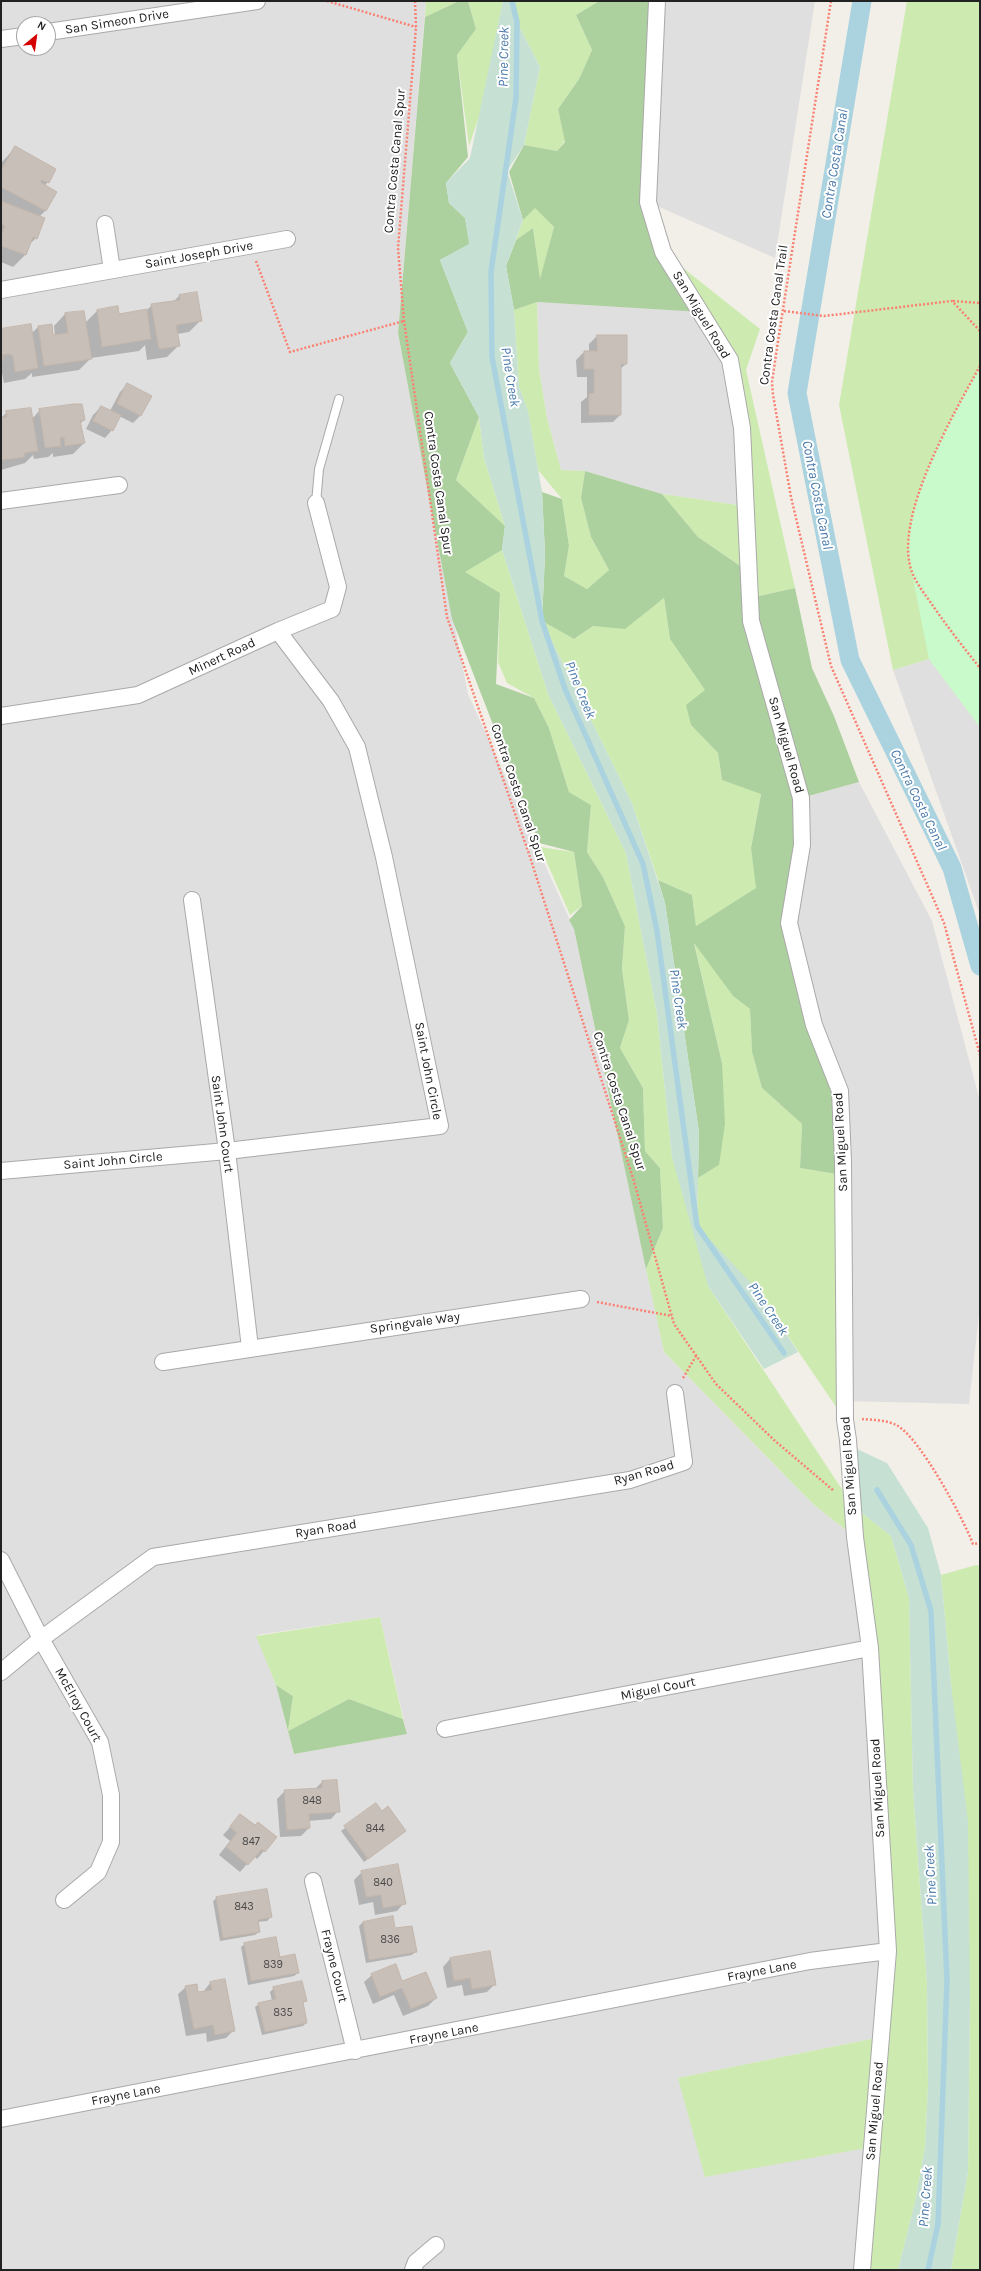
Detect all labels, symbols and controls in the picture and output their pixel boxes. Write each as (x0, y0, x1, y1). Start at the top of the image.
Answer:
street label: San Simeon Drive (64, 6, 170, 38)
north arrow (16, 16, 56, 56)
text: N (35, 18, 48, 34)
water label: Pine Creek (495, 27, 513, 87)
street label: Contra Costa Canal Spur (381, 88, 409, 234)
water label: Contra Costa Canal (818, 108, 852, 220)
street label: Saint Joseph Drive (144, 238, 254, 272)
street label: Contra Costa Canal Trail (756, 244, 792, 386)
street label: San Miguel Road (669, 268, 733, 362)
water label: Pine Creek (497, 346, 523, 408)
street label: Contra Costa Canal Spur (420, 410, 456, 556)
water label: Contra Costa Canal (798, 439, 836, 551)
street label: Minert Road (186, 635, 258, 679)
water label: Pine Creek (561, 659, 599, 721)
street label: San Miguel Road (765, 695, 807, 795)
street label: Contra Costa Canal Spur (487, 722, 549, 864)
water label: Contra Costa Canal (886, 747, 950, 853)
water label: Pine Creek (665, 968, 691, 1030)
street label: Saint John Circle (411, 1021, 445, 1121)
street label: Contra Costa Canal Spur (589, 1030, 649, 1172)
street label: Saint John Court (207, 1074, 237, 1174)
street label: San Miguel Road (831, 1092, 851, 1192)
street label: Saint John Circle (63, 1149, 163, 1173)
water label: Pine Creek (744, 1279, 792, 1339)
street label: Springvale Way (369, 1309, 461, 1337)
street label: San Miguel Road (838, 1416, 860, 1516)
street label: Ryan Road (612, 1457, 676, 1489)
street label: Ryan Road (294, 1516, 358, 1542)
street label: McElroy Court (51, 1665, 105, 1745)
street label: Miguel Court (619, 1674, 697, 1704)
street label: San Miguel Road (868, 1738, 888, 1838)
house number: 848 (302, 1794, 322, 1808)
house number: 844 (365, 1822, 385, 1836)
house number: 847 (242, 1835, 260, 1849)
water label: Pine Creek (921, 1844, 941, 1906)
house number: 840 (373, 1876, 393, 1890)
house number: 843 (234, 1900, 254, 1914)
street label: Frayne Court (317, 1928, 351, 2004)
house number: 836 (380, 1933, 400, 1947)
street label: Frayne Lane (726, 1957, 798, 1985)
house number: 839 (263, 1958, 283, 1972)
house number: 835 (273, 2006, 293, 2020)
street label: Frayne Lane (408, 2020, 480, 2048)
street label: San Miguel Road (863, 2061, 887, 2161)
street label: Frayne Lane (90, 2081, 162, 2109)
water label: Pine Creek (916, 2166, 936, 2228)

